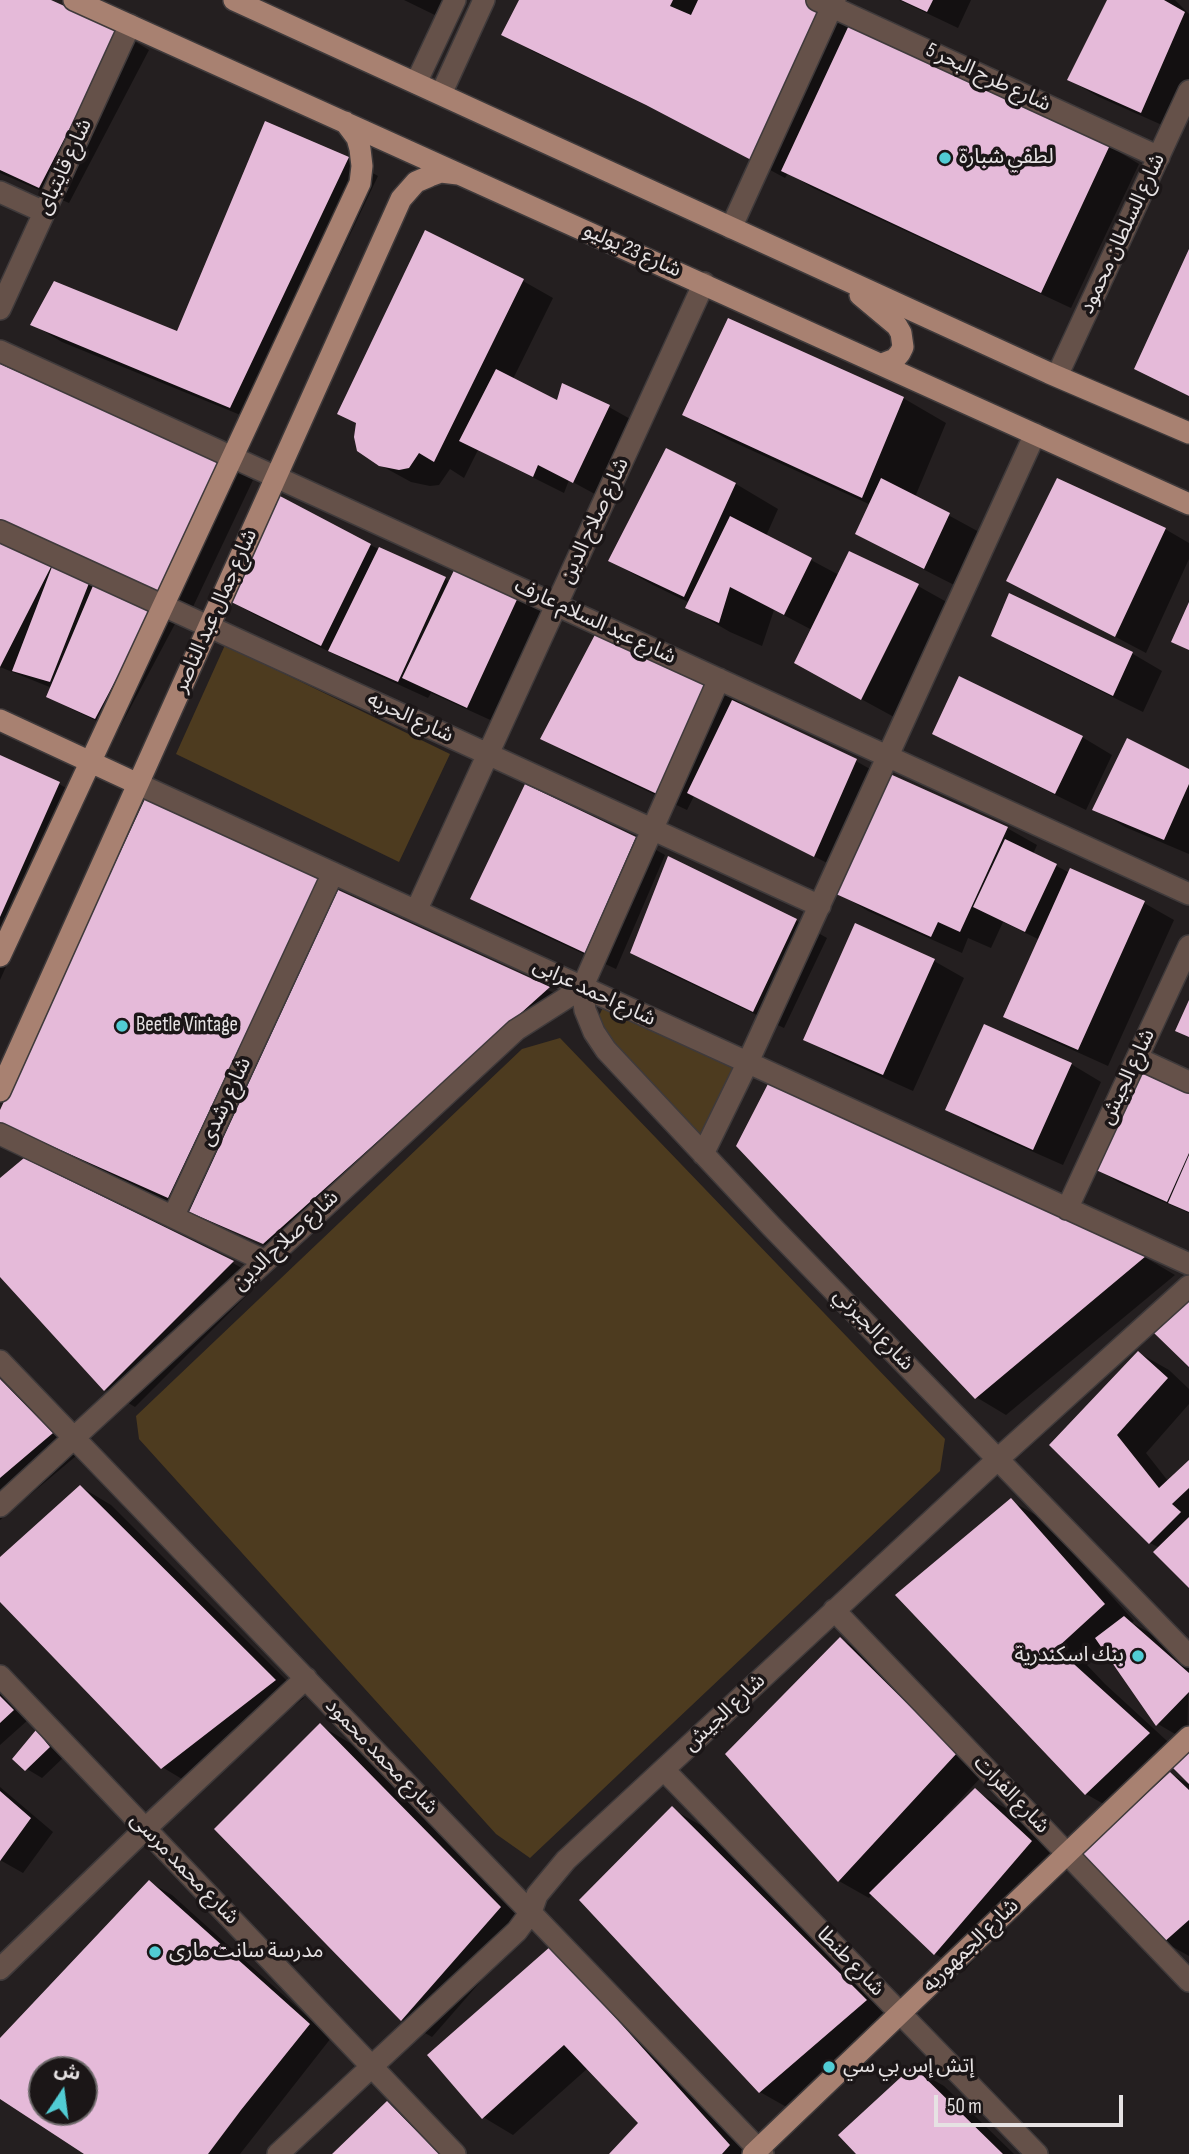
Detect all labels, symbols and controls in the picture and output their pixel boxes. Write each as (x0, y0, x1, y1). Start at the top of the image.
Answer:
street label: شارع طرح البحر 5 (922, 38, 1054, 118)
street label: شارع قايتباى (32, 115, 98, 219)
place label: لطفي شبارة (959, 145, 1054, 171)
marker: لطفي شبارة (937, 150, 953, 166)
street label: شارع السلطان محمود (1075, 150, 1171, 318)
street label: شارع 23 يوليو (579, 218, 685, 284)
street label: شارع صلاح الدين (555, 454, 635, 588)
street label: شارع جمال عبد الناصر (169, 525, 263, 697)
street label: شارع عبد السلام عارف (510, 574, 680, 670)
street label: شارع الحريه (363, 687, 457, 749)
street label: شارع احمد عرابى (529, 954, 659, 1032)
place label: Beetle Vintage (136, 1013, 238, 1039)
marker: Beetle Vintage (114, 1018, 130, 1034)
street label: شارع الجيش (1095, 1025, 1161, 1129)
street label: شارع رشدى (195, 1054, 257, 1150)
street label: شارع صلاح الدين (228, 1185, 344, 1297)
street label: شارع الجبرتي (828, 1284, 918, 1376)
place label: بنك اسكندرية (1014, 1643, 1124, 1669)
marker: بنك اسكندرية (1130, 1648, 1146, 1664)
street label: شارع الجيش (679, 1669, 771, 1757)
street label: شارع محمد محمود (319, 1694, 443, 1820)
street label: شارع الفرات (968, 1751, 1054, 1839)
street label: شارع محمد مرسى (124, 1808, 244, 1930)
street label: شارع الجمهوريه (918, 1894, 1024, 1998)
street label: شارع طنطا (811, 1922, 889, 2002)
place label: مدرسة سانت مارى (169, 1939, 324, 1965)
marker: مدرسة سانت مارى (147, 1944, 163, 1960)
place label: إتش إس بي سي (843, 2054, 974, 2080)
north arrow (28, 2056, 98, 2126)
text: ش (52, 2058, 83, 2086)
marker: إتش إس بي سي (821, 2059, 837, 2075)
scale bar (937, 2080, 1126, 2124)
text: 50 m (947, 2094, 982, 2119)

